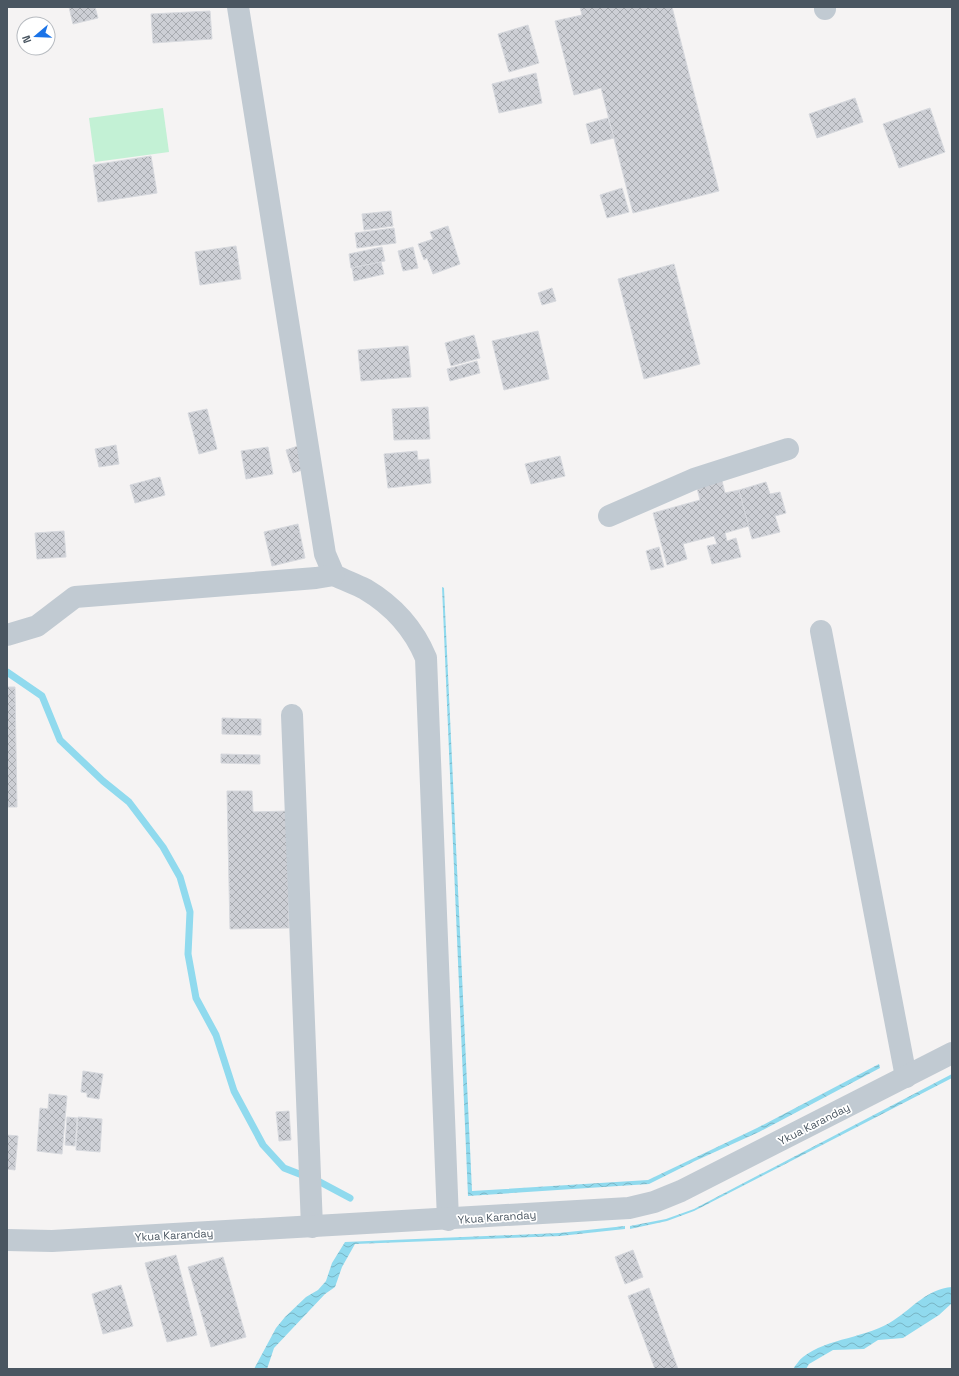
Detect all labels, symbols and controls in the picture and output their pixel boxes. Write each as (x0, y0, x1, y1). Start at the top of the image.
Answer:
north arrow (16, 16, 56, 56)
text: N (19, 33, 34, 45)
street label: Ykua Karanday (776, 1100, 852, 1148)
street label: Ykua Karanday (457, 1207, 537, 1227)
street label: Ykua Karanday (134, 1226, 214, 1244)

